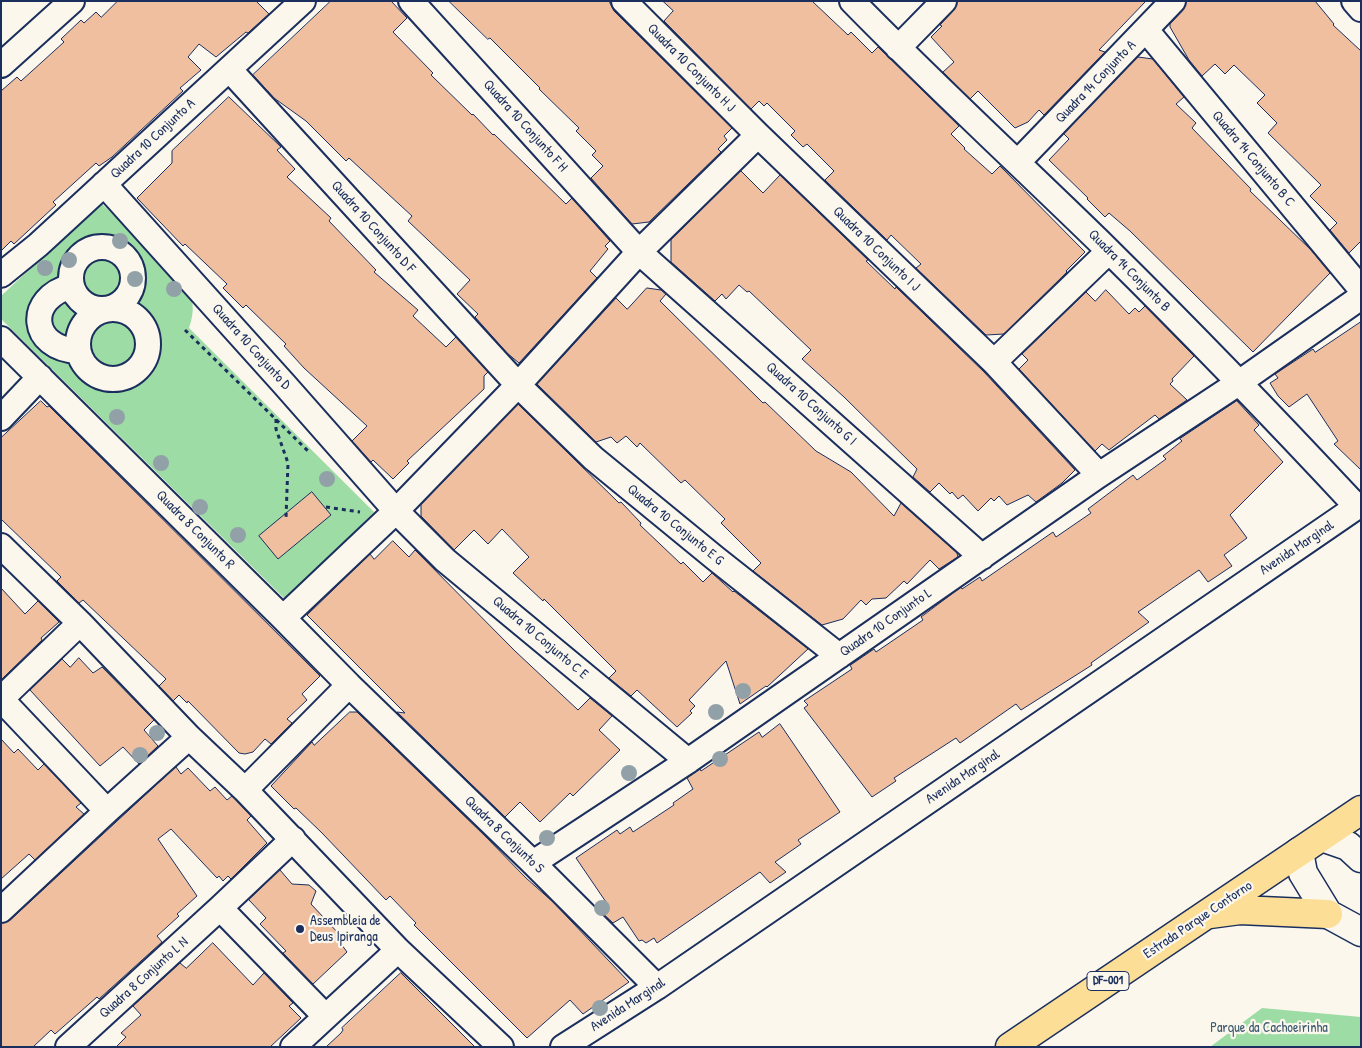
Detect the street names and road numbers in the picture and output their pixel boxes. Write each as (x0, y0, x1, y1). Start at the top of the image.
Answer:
street label: Quadra 10 Conjunto H J (643, 20, 739, 116)
street label: Quadra 14 Conjunto A (1052, 37, 1140, 127)
street label: Quadra 10 Conjunto F H (479, 77, 571, 175)
street label: Quadra 10 Conjunto A (107, 95, 199, 183)
street label: Quadra 14 Conjunto B C (1208, 108, 1298, 210)
street label: Quadra 10 Conjunto D F (327, 178, 419, 276)
street label: Quadra 10 Conjunto I J (829, 203, 923, 295)
street label: Quadra 14 Conjunto B (1085, 227, 1173, 315)
street label: Quadra 10 Conjunto D (208, 301, 294, 393)
street label: Quadra 10 Conjunto G I (762, 359, 860, 449)
street label: Quadra 10 Conjunto E G (623, 481, 727, 569)
street label: Quadra 8 Conjunto R (152, 487, 238, 573)
street label: Avenida Marginal (1257, 517, 1337, 579)
street label: Quadra 10 Conjunto L (837, 585, 935, 661)
street label: Quadra 10 Conjunto C E (489, 593, 591, 683)
street label: Avenida Marginal (923, 746, 1003, 808)
street label: Quadra 8 Conjunto S (461, 793, 547, 877)
street label: Estrada Parque Contorno (1140, 877, 1256, 963)
street label: Quadra 8 Conjunto L N (96, 934, 192, 1022)
road number: DF-001 (1087, 971, 1129, 990)
street label: Avenida Marginal (587, 975, 669, 1035)

